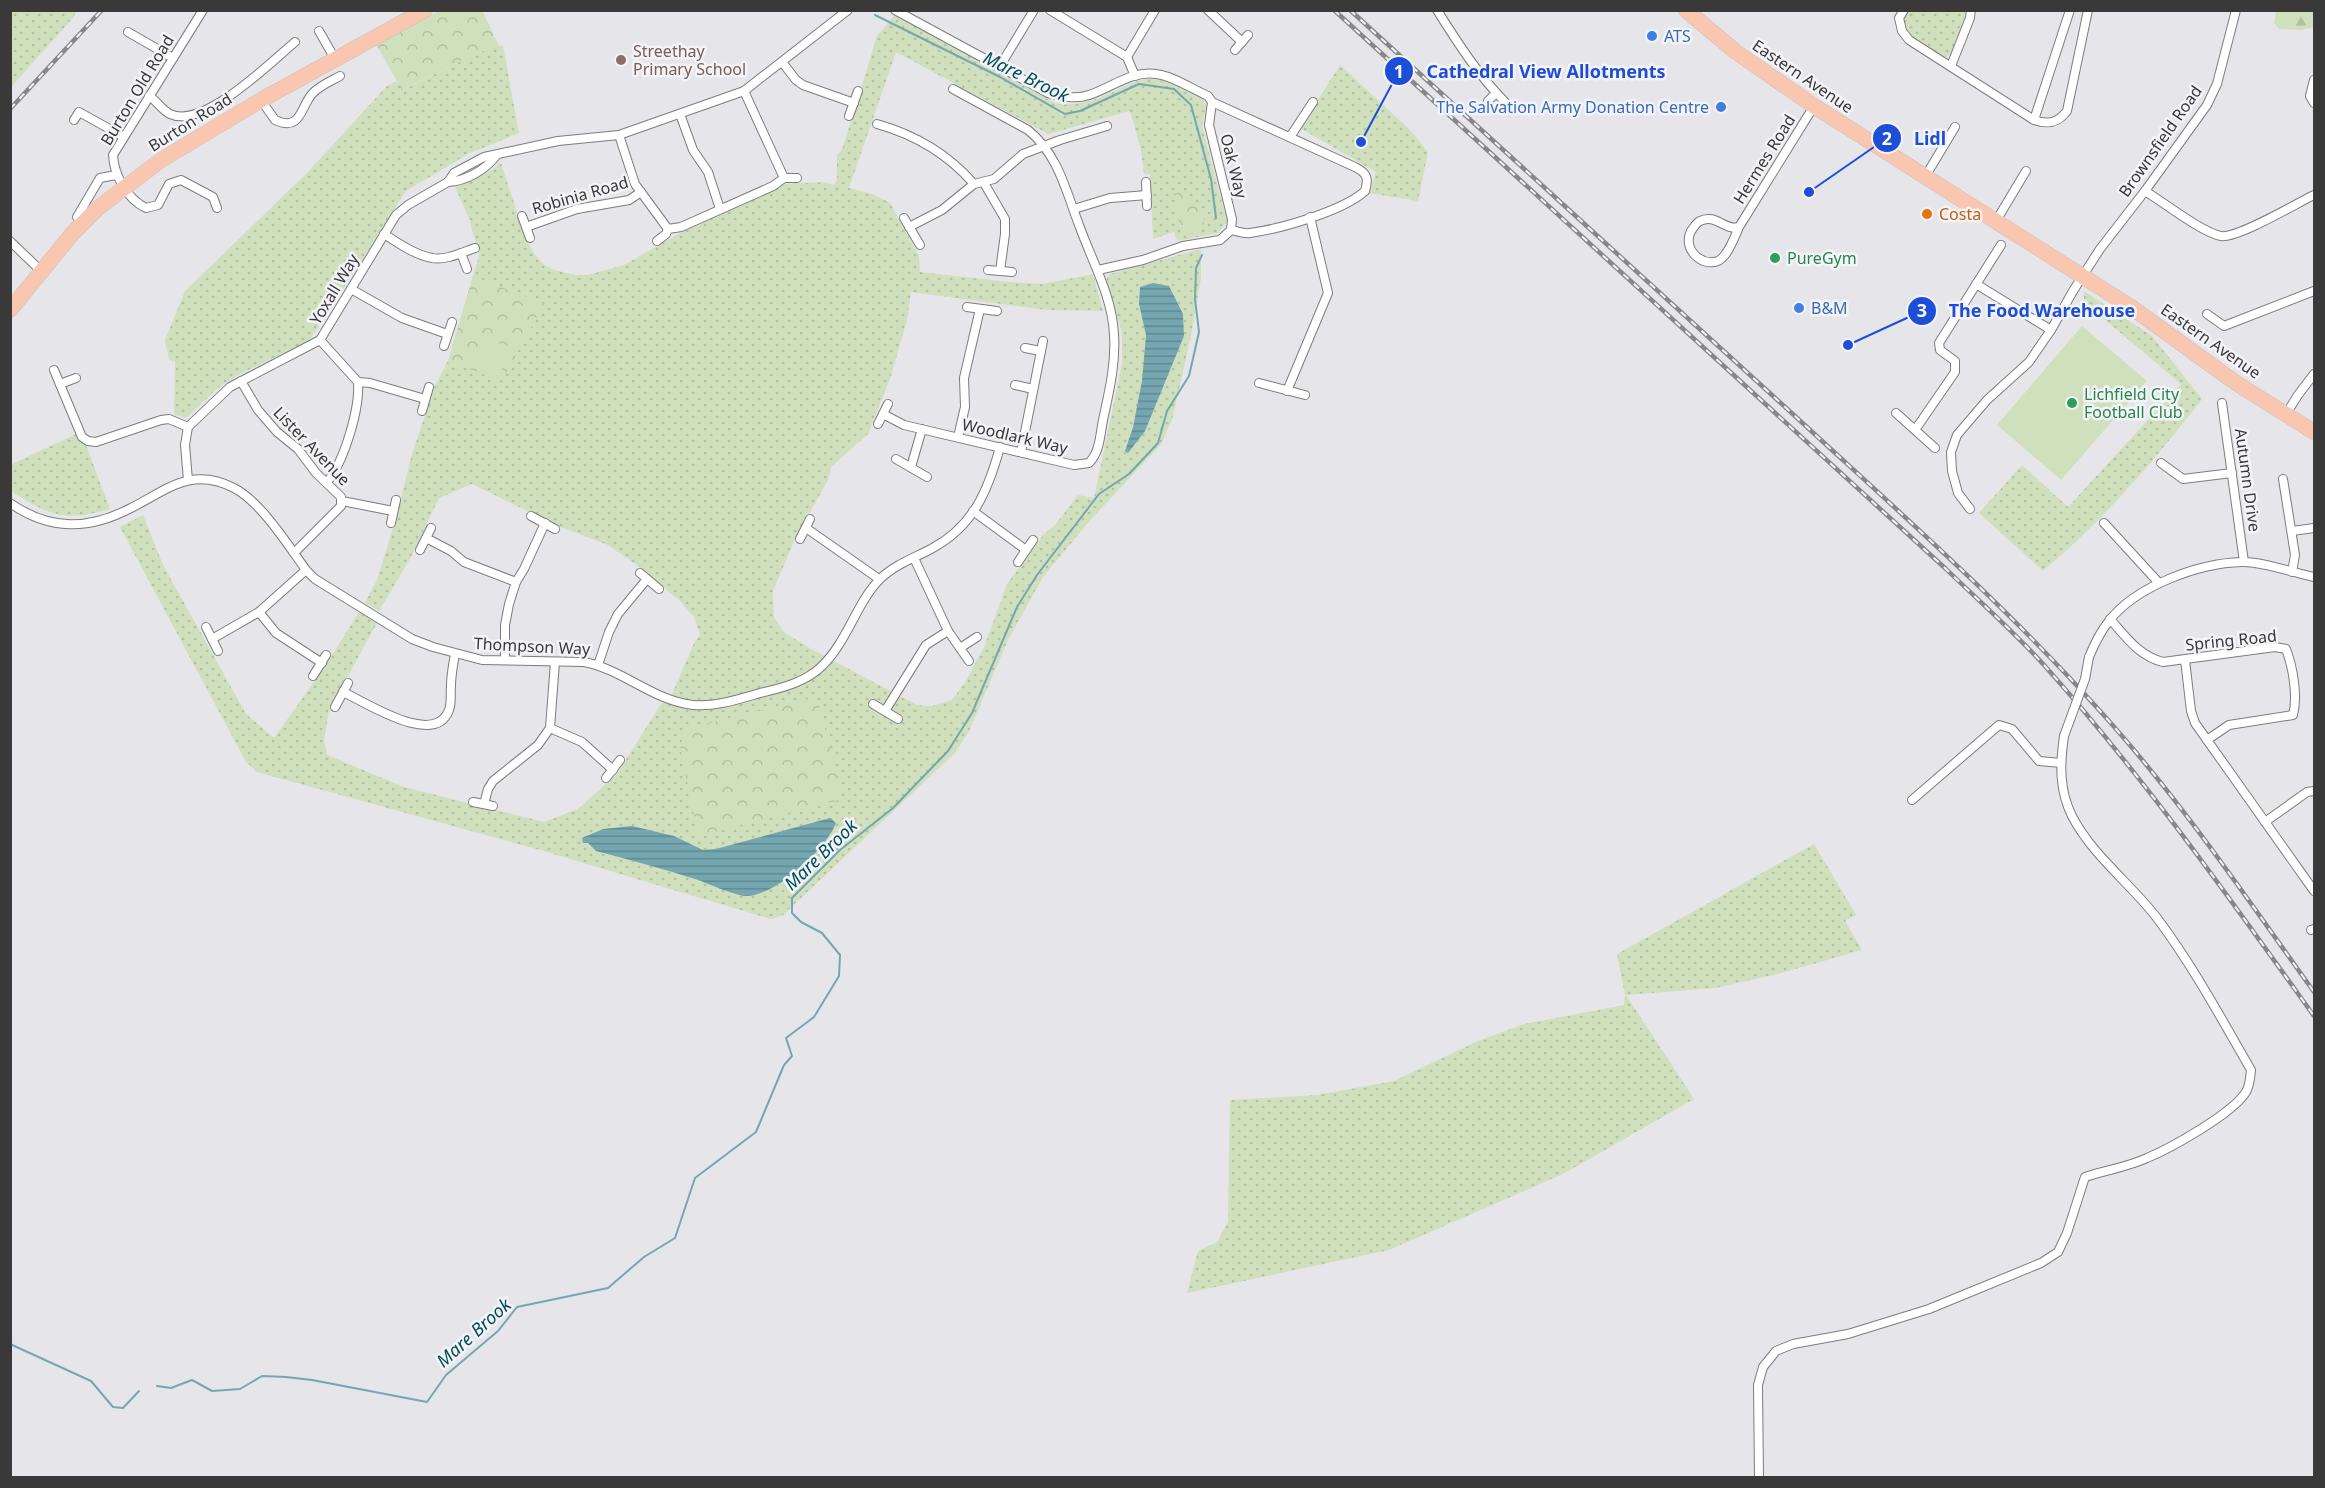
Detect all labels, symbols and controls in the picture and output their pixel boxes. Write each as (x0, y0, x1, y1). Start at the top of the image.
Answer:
place label: ATS (1664, 25, 1691, 47)
marker: ATS (1645, 29, 1659, 43)
street label: Burton Old Road (95, 31, 179, 149)
street label: Eastern Avenue (1748, 34, 1858, 118)
place label: Streethay Primary School (633, 40, 746, 80)
water label: Mare Brook (980, 45, 1074, 108)
marker: Streethay Primary School (614, 53, 628, 67)
callout: Cathedral View Allotments (1384, 53, 1677, 89)
text: 1 (1394, 59, 1404, 83)
text: Cathedral View Allotments (1426, 59, 1666, 83)
street label: Brownsfield Road (2113, 81, 2207, 201)
street label: Burton Road (144, 88, 236, 156)
place label: The Salvation Army Donation Centre (1436, 96, 1709, 118)
marker: The Salvation Army Donation Centre (1714, 100, 1728, 114)
street label: Hermes Road (1728, 110, 1800, 208)
callout: Lidl (1872, 120, 1958, 156)
text: 2 (1882, 126, 1892, 150)
text: Lidl (1914, 126, 1946, 150)
street label: Oak Way (1215, 131, 1253, 201)
street label: Robinia Road (529, 171, 631, 219)
place label: Costa (1939, 203, 1981, 225)
marker: Costa (1920, 207, 1934, 221)
place label: PureGym (1787, 247, 1857, 269)
street label: Yoxall Way (304, 249, 364, 329)
marker: PureGym (1768, 251, 1782, 265)
callout: The Food Warehouse (1907, 293, 2148, 329)
place label: B&M (1811, 297, 1848, 319)
text: 3 (1917, 298, 1927, 322)
text: The Food Warehouse (1949, 298, 2135, 322)
street label: Eastern Avenue (2157, 298, 2265, 384)
marker: B&M (1792, 301, 1806, 315)
place label: Lichfield City Football Club (2084, 383, 2183, 423)
marker: Lichfield City Football Club (2065, 396, 2079, 410)
street label: Lister Avenue (269, 402, 355, 490)
street label: Woodlark Way (960, 413, 1071, 459)
street label: Autumn Drive (2230, 427, 2266, 533)
street label: Spring Road (2184, 624, 2278, 656)
street label: Thompson Way (473, 632, 592, 660)
water label: Mare Brook (779, 813, 863, 895)
water label: Mare Brook (431, 1292, 517, 1372)

